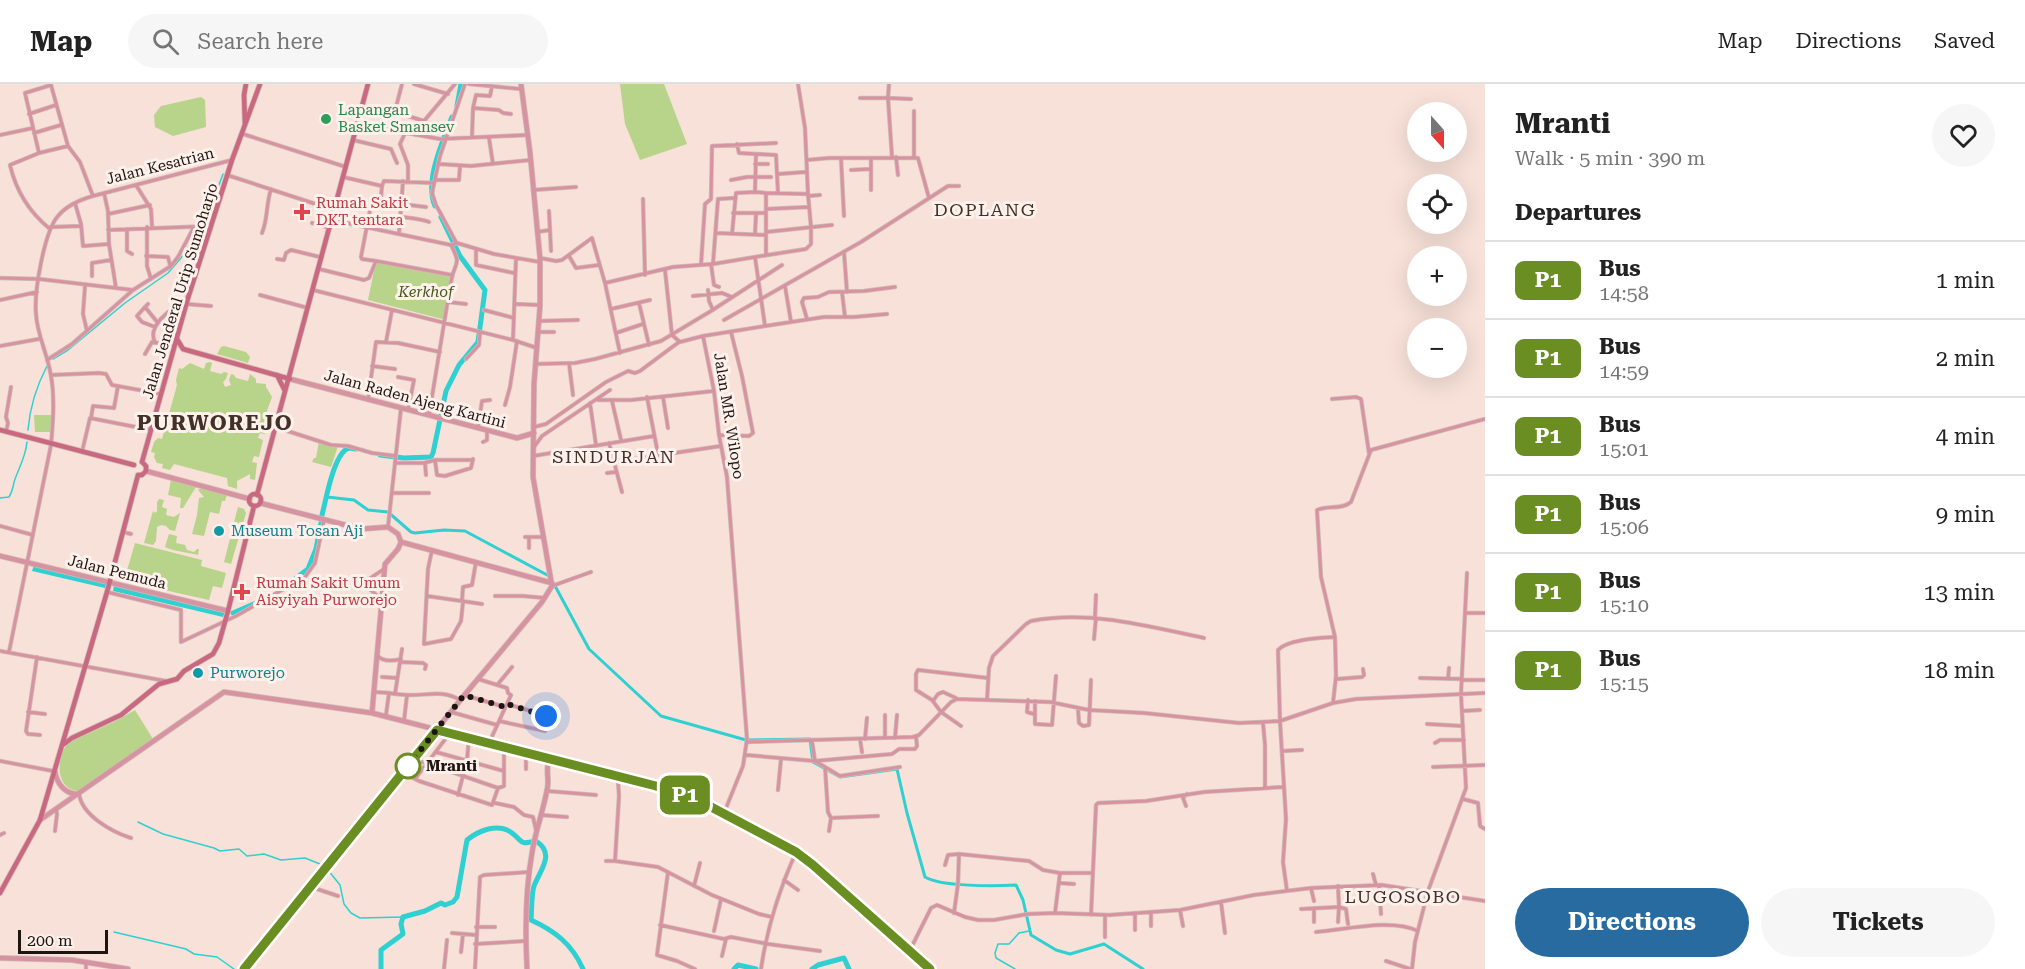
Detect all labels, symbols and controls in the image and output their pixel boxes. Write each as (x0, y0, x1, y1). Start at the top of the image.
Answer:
search box (128, 14, 548, 68)
text: Map (30, 25, 92, 58)
icon: search (149, 25, 182, 58)
text: Search here (197, 29, 323, 54)
text: Map (1718, 29, 1762, 53)
text: Directions (1795, 29, 1901, 53)
text: Saved (1934, 29, 1995, 53)
place label: Lapangan Basket Smansev (338, 101, 455, 136)
north arrow (1407, 102, 1467, 162)
map controls (1407, 102, 1467, 378)
button: heart (1932, 104, 1995, 167)
text: Mranti (1515, 107, 1610, 140)
marker: Lapangan Basket Smansev (319, 112, 333, 126)
street label: Jalan Kesatrian (104, 144, 216, 188)
text: Walk · 5 min · 390 m (1515, 146, 1705, 170)
button: locate (1407, 174, 1467, 234)
street label: Jalan Jenderal Urip Sumoharjo (139, 181, 221, 401)
place label: Rumah Sakit DKT tentara (316, 194, 409, 229)
district label: DOPLANG (934, 199, 1036, 220)
text: Departures (1515, 200, 1641, 225)
marker: Rumah Sakit DKT tentara (293, 203, 311, 221)
button: + (1407, 246, 1467, 306)
text: Bus (1599, 256, 1641, 281)
text: P1 (1535, 268, 1561, 292)
text: 1 min (1936, 268, 1995, 293)
text: 14:58 (1599, 281, 1649, 305)
park label: Kerkhof (397, 283, 455, 301)
button: − (1407, 318, 1467, 378)
text: Bus (1599, 334, 1641, 359)
text: P1 (1535, 346, 1561, 370)
text: 2 min (1936, 346, 1995, 371)
street label: Jalan MR. Wilopo (710, 352, 748, 480)
text: 14:59 (1599, 359, 1649, 383)
street label: Jalan Raden Ajeng Kartini (322, 366, 508, 432)
district label: PURWOREJO (137, 411, 293, 435)
text: Bus (1599, 412, 1641, 437)
text: P1 (1535, 424, 1561, 448)
text: 4 min (1936, 424, 1995, 449)
text: 15:01 (1599, 437, 1649, 461)
district label: SINDURJAN (552, 446, 676, 467)
text: Bus (1599, 490, 1641, 515)
text: P1 (1535, 502, 1561, 526)
text: 9 min (1936, 502, 1995, 527)
text: 15:06 (1599, 515, 1649, 539)
place label: Museum Tosan Aji (231, 522, 364, 540)
marker: Museum Tosan Aji (212, 524, 226, 538)
street label: Jalan Pemuda (66, 551, 168, 593)
text: Bus (1599, 568, 1641, 593)
place label: Rumah Sakit Umum Aisyiyah Purworejo (256, 574, 401, 609)
text: P1 (1535, 580, 1561, 604)
text: 13 min (1924, 580, 1995, 605)
marker: Rumah Sakit Umum Aisyiyah Purworejo (233, 583, 251, 601)
text: 15:10 (1599, 593, 1649, 617)
text: Bus (1599, 646, 1641, 671)
text: P1 (1535, 658, 1561, 682)
text: 18 min (1924, 658, 1995, 683)
place label: Purworejo (210, 664, 285, 682)
marker: Purworejo (191, 666, 205, 680)
text: 15:15 (1599, 671, 1649, 695)
your location (531, 701, 561, 731)
marker: Mranti (395, 753, 421, 779)
place label: Mranti (426, 757, 477, 775)
line badge: P1 (658, 776, 712, 814)
text: P1 (672, 783, 698, 807)
district label: LUGOSOBO (1344, 886, 1462, 907)
button: Directions (1515, 888, 1749, 957)
button: Tickets (1761, 888, 1995, 957)
scale bar (18, 927, 108, 954)
text: 200 m (27, 931, 73, 950)

